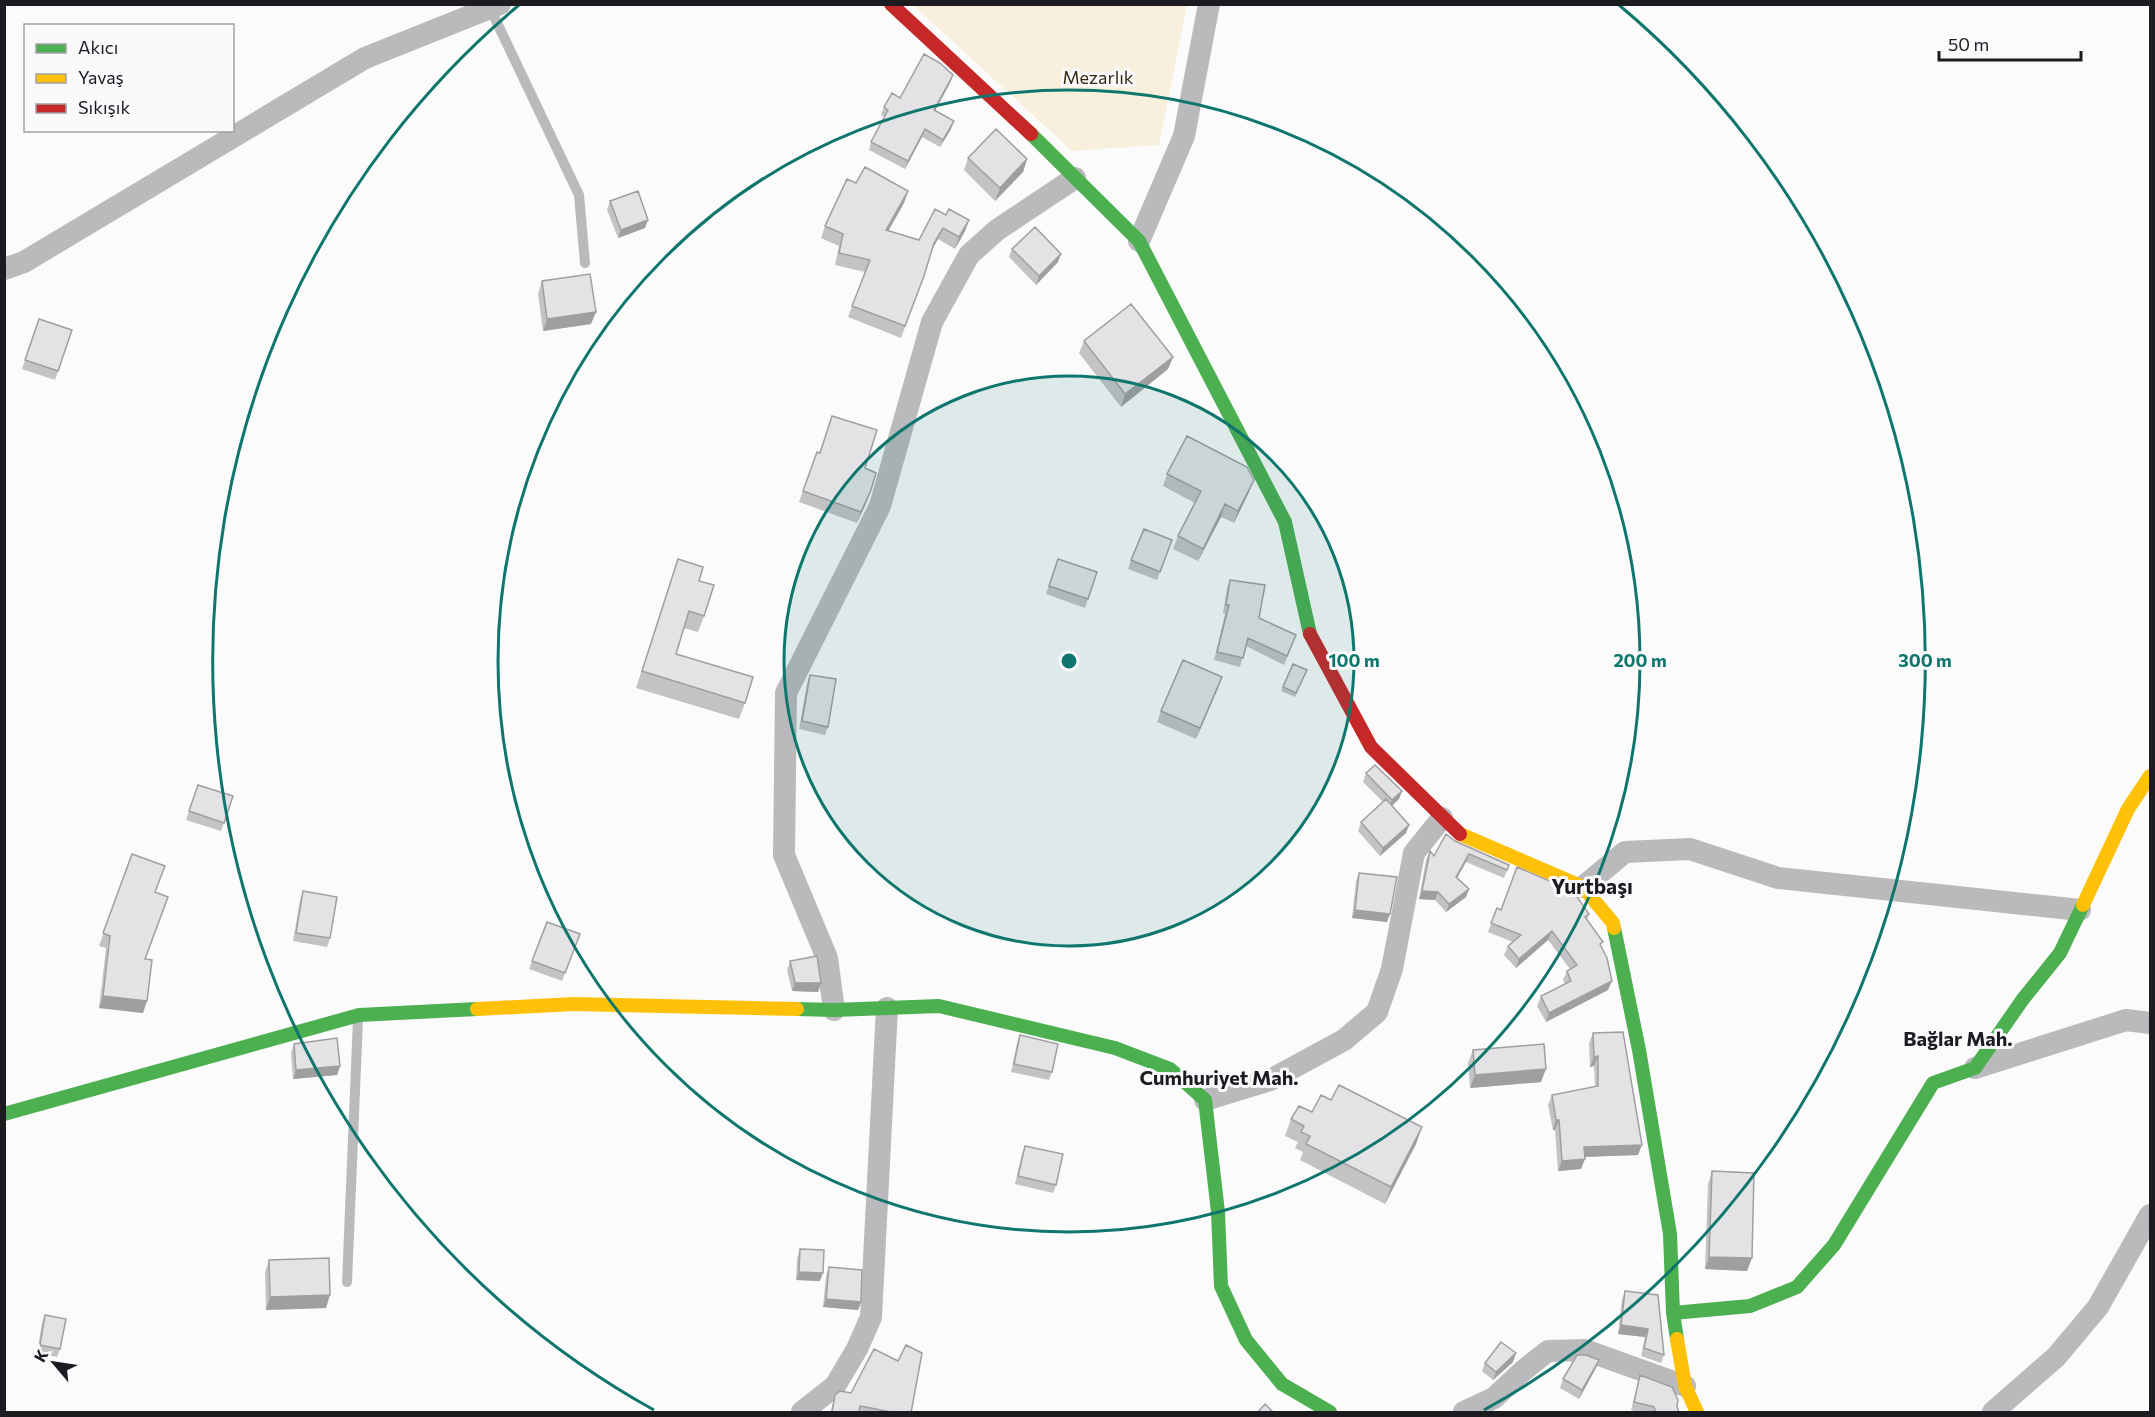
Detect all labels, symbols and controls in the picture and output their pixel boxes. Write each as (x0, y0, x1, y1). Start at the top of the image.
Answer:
legend (24, 24, 234, 132)
scale bar (1939, 24, 2082, 62)
text: 50 m (1948, 33, 1989, 55)
text: Akıcı (78, 36, 118, 58)
text: Yavaş (78, 66, 124, 88)
park label: Mezarlık (1062, 66, 1134, 88)
text: Sıkışık (78, 96, 130, 118)
text: 100 m (1328, 649, 1380, 671)
text: 200 m (1613, 649, 1667, 671)
text: 300 m (1898, 649, 1952, 671)
centre of rings (1059, 651, 1079, 671)
district label: Yurtbaşı (1551, 873, 1633, 898)
district label: Bağlar Mah. (1903, 1026, 2013, 1050)
district label: Cumhuriyet Mah. (1139, 1065, 1299, 1089)
north arrow (24, 1333, 84, 1393)
text: K (29, 1346, 51, 1365)

